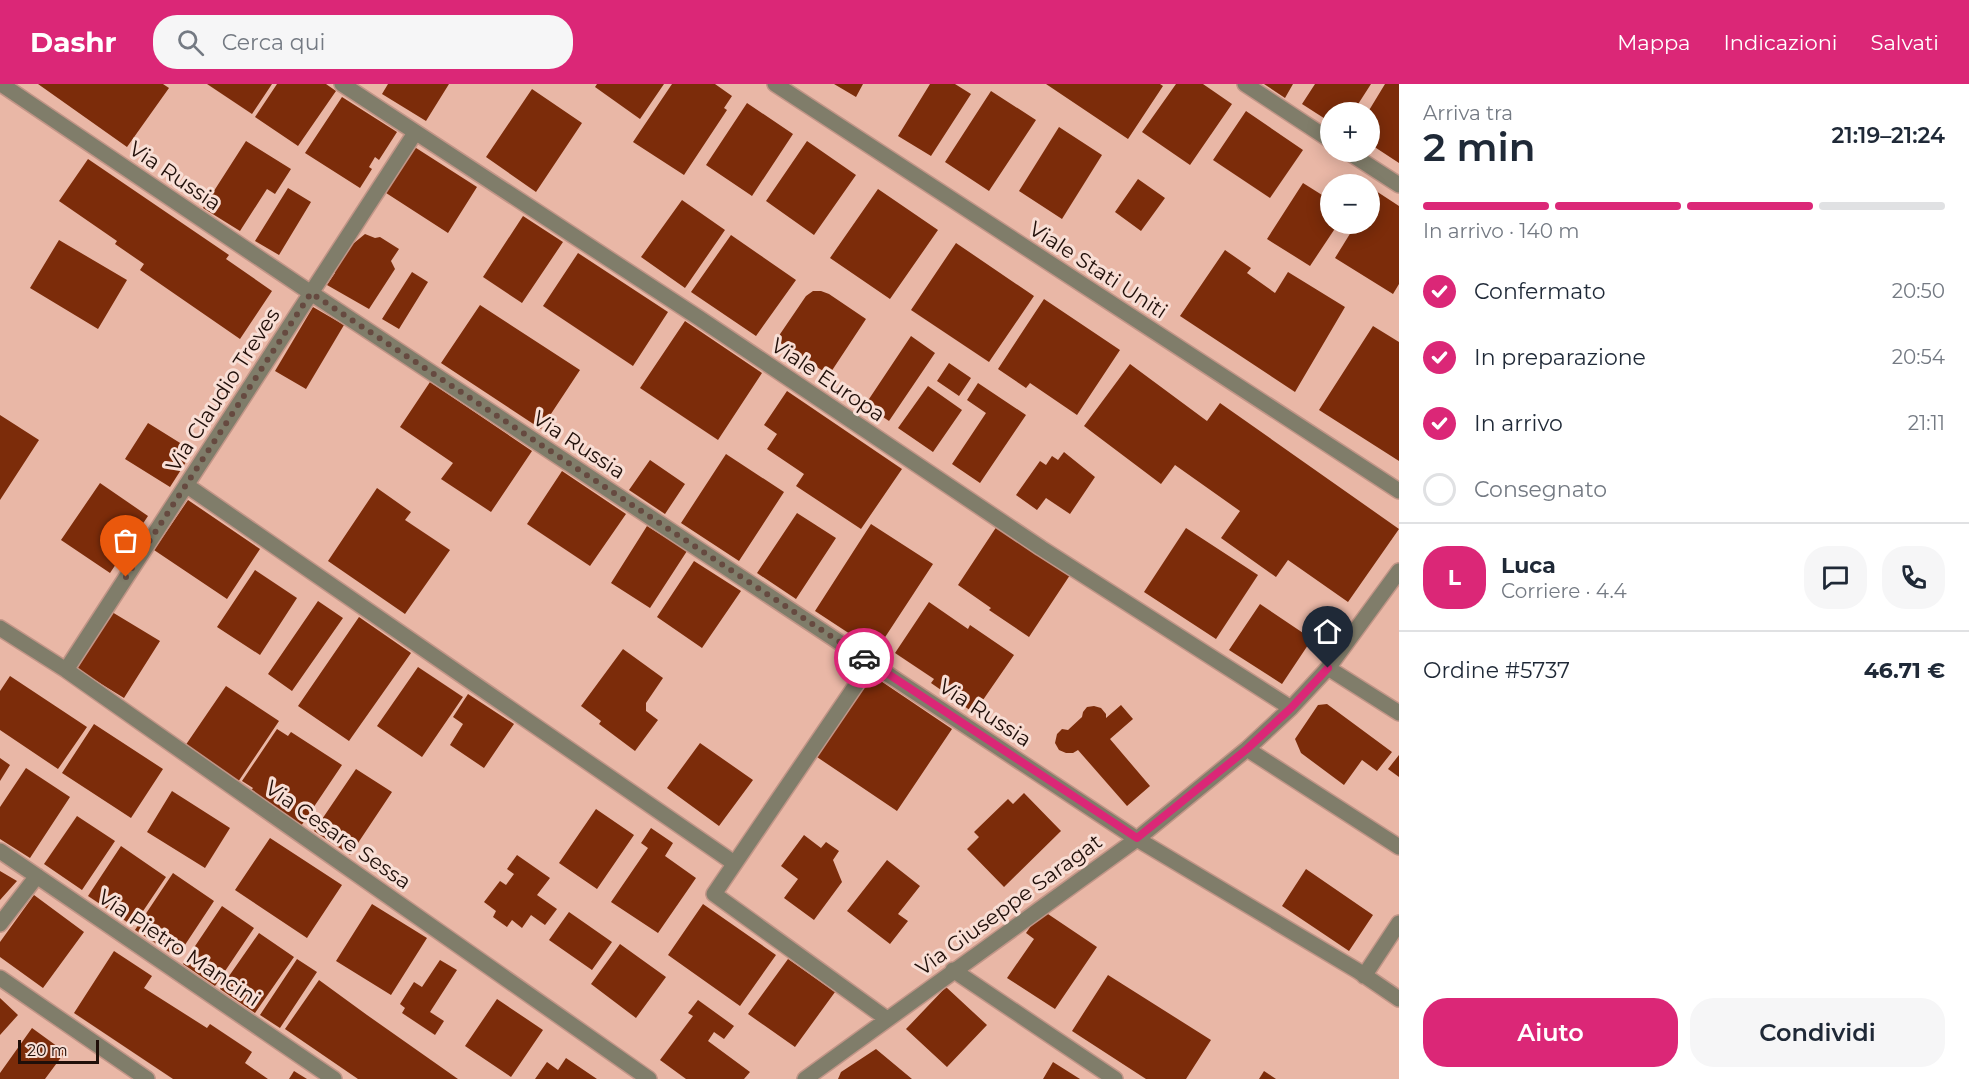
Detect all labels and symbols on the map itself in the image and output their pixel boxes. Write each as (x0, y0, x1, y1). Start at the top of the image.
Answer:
street label: Via Russia (124, 136, 226, 215)
street label: Viale Stati Uniti (1024, 216, 1172, 324)
street label: Via Claudio Treves (160, 303, 285, 476)
street label: Viale Europa (767, 332, 890, 427)
street label: Via Russia (528, 405, 630, 484)
pin (100, 515, 151, 577)
pin (1302, 606, 1353, 668)
courier (834, 628, 894, 688)
street label: Via Russia (934, 673, 1036, 752)
street label: Via Cesare Sessa (261, 775, 416, 894)
street label: Via Giuseppe Saragat (911, 829, 1107, 981)
street label: Via Pietro Mancini (93, 884, 265, 1011)
scale bar (18, 1037, 99, 1064)

